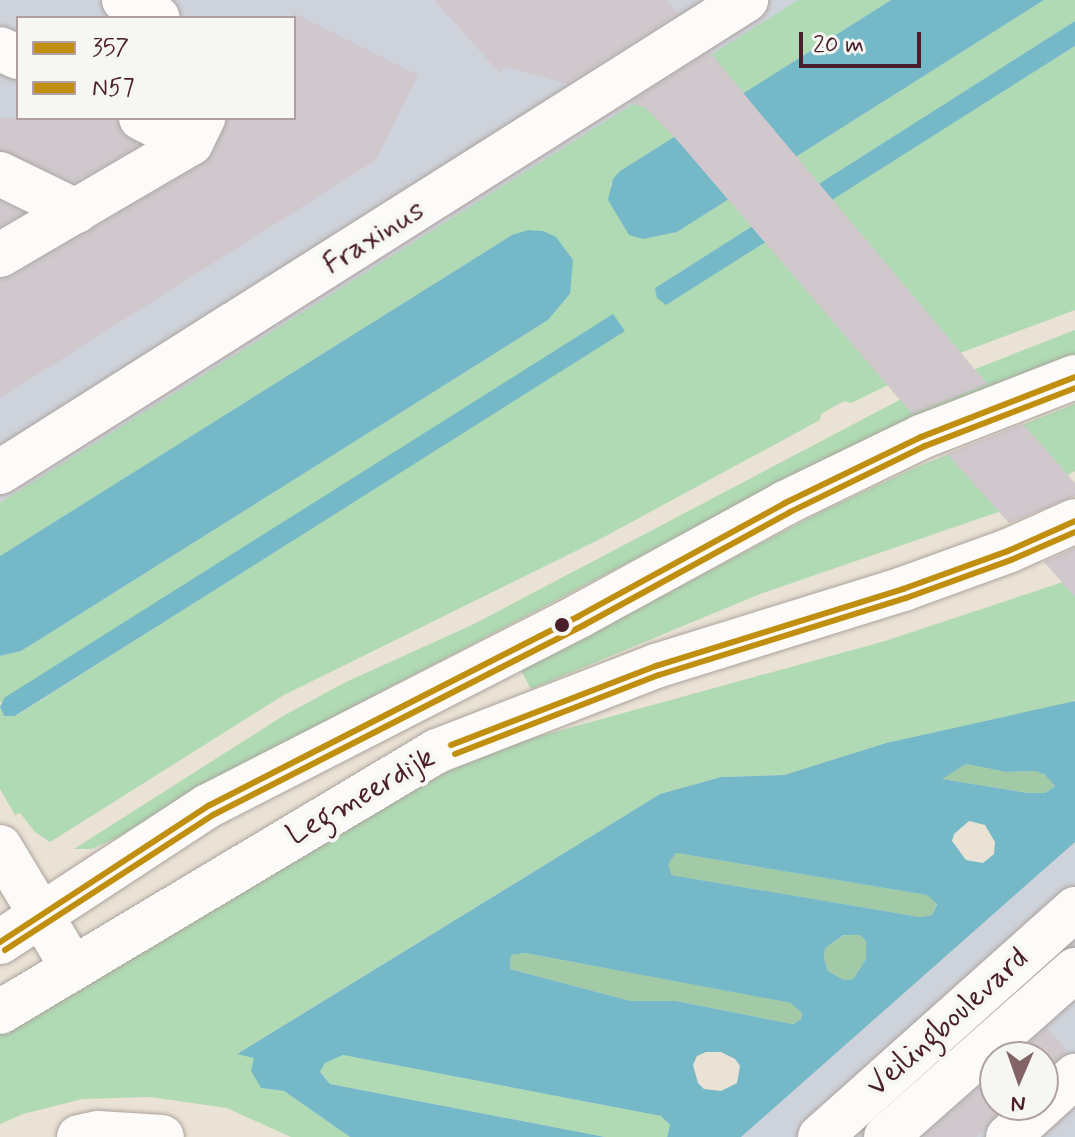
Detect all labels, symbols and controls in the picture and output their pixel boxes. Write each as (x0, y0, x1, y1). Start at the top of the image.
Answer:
legend (16, 16, 296, 120)
scale bar (803, 16, 925, 66)
text: 20 m (813, 30, 864, 61)
text: 357 (92, 33, 129, 64)
text: N57 (92, 73, 134, 104)
street label: Fraxinus (317, 193, 431, 283)
unlabelled marker (554, 617, 570, 633)
street label: Legmeerdijk (281, 740, 441, 854)
street label: Veilingboulevard (860, 941, 1036, 1105)
north arrow (979, 1041, 1059, 1121)
text: N (1010, 1089, 1026, 1117)

